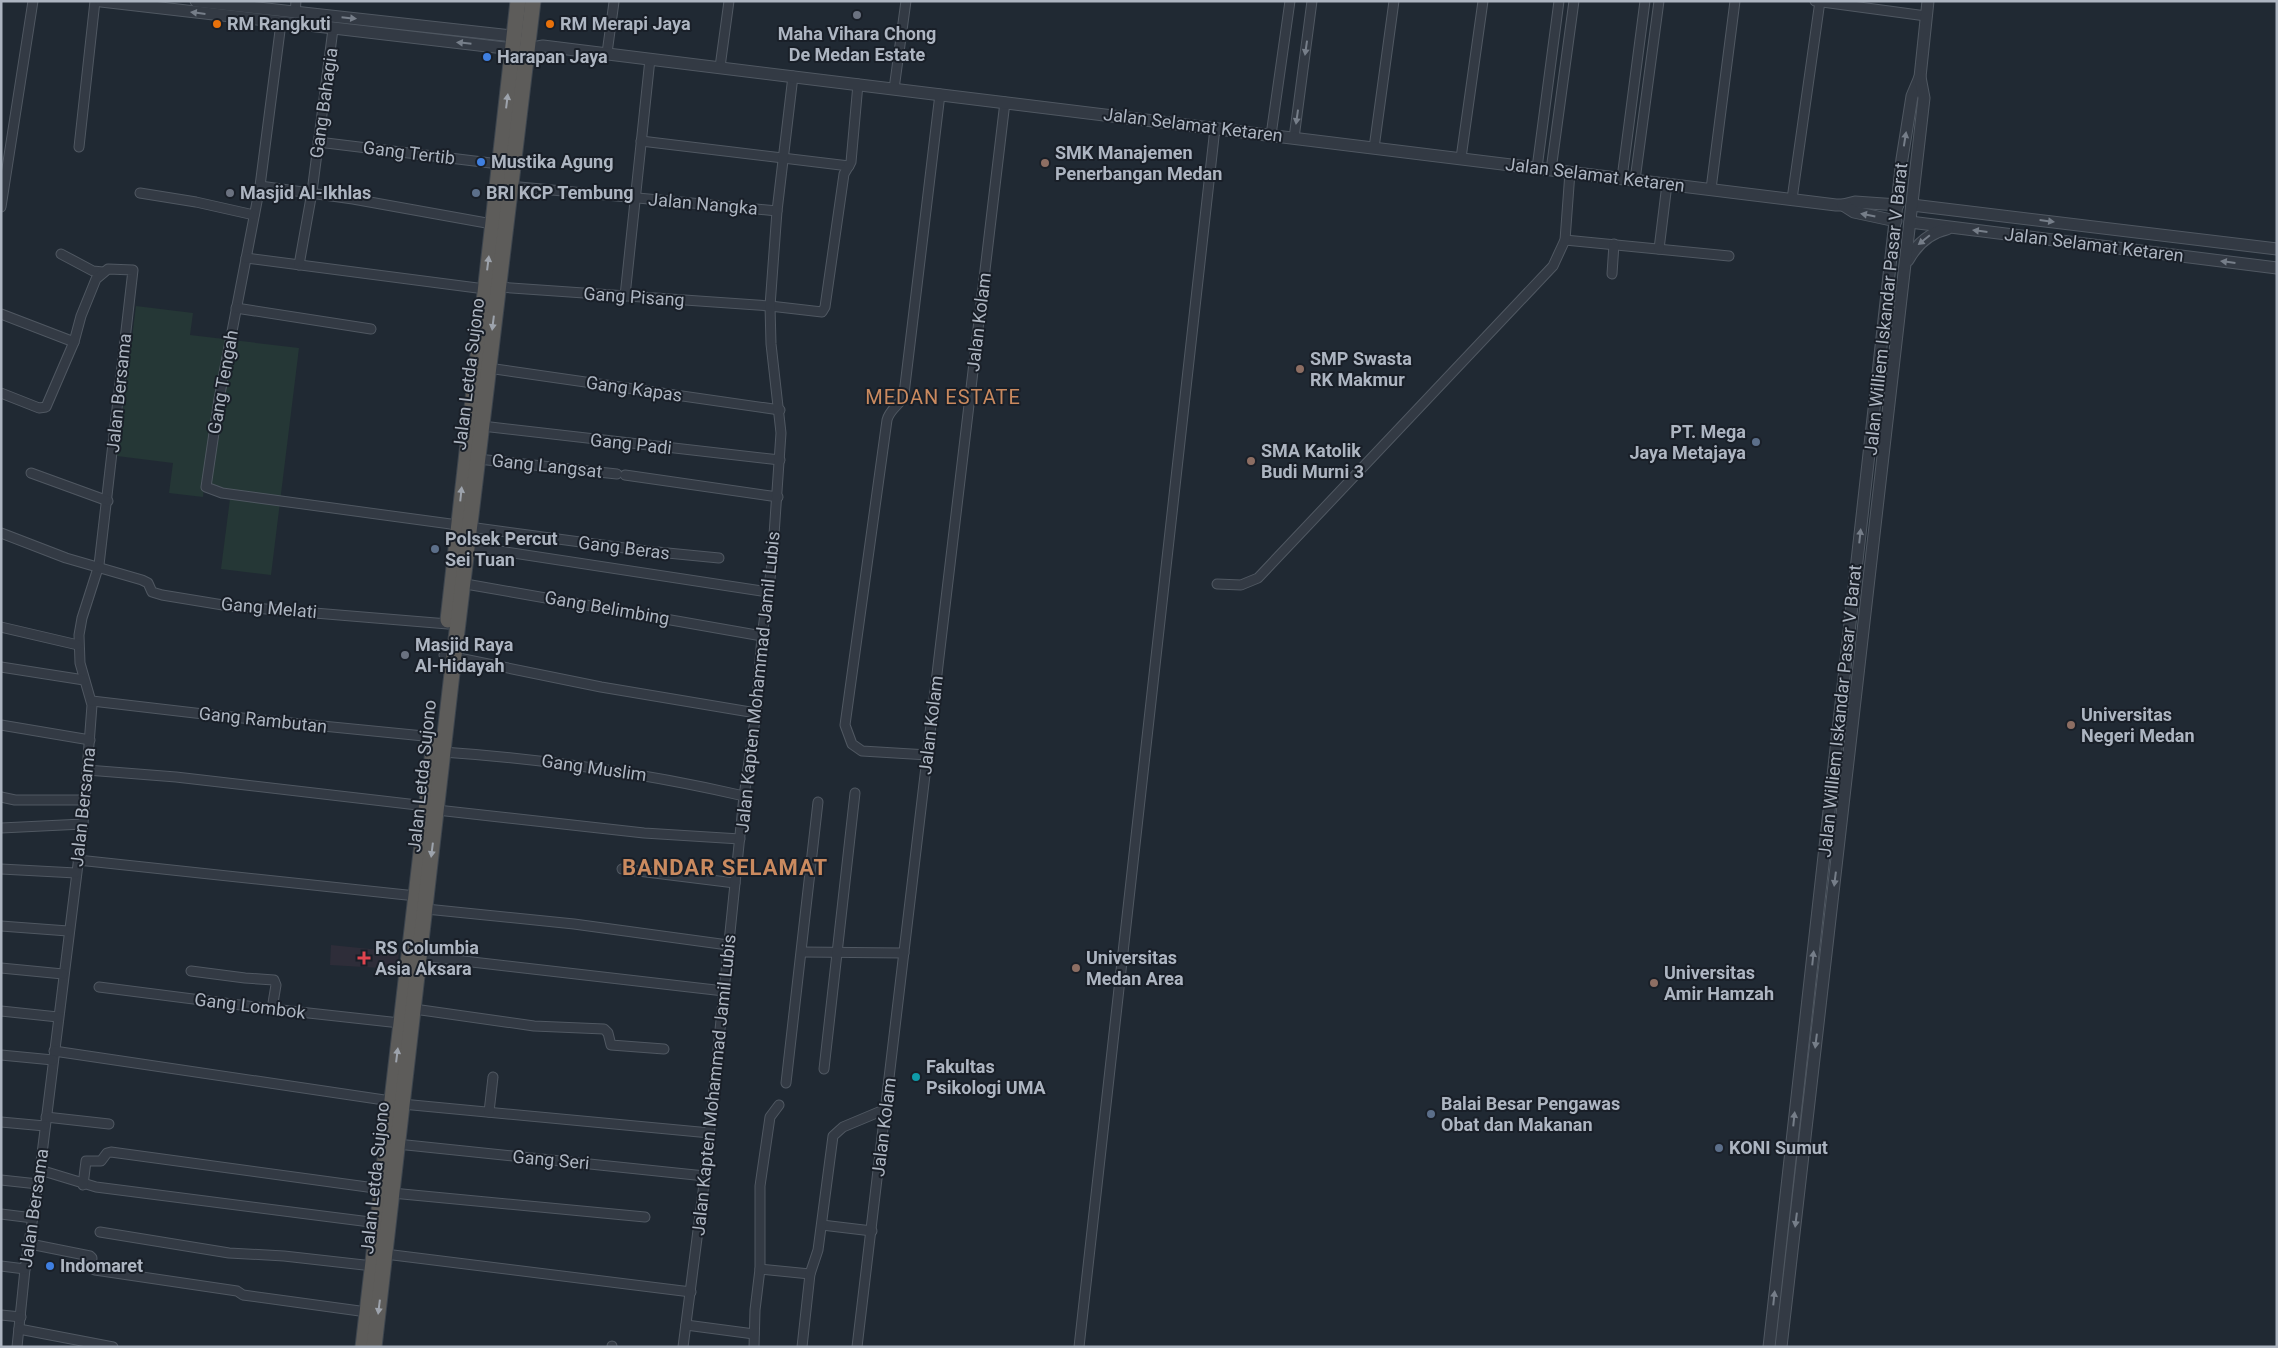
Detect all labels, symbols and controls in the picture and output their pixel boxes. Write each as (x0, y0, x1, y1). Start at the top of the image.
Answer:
one-way arrow (190, 9, 206, 17)
marker: Maha Vihara Chong De Medan Estate (851, 9, 863, 21)
place label: RM Rangkuti (227, 13, 331, 34)
place label: RM Merapi Jaya (560, 13, 691, 34)
one-way arrow (341, 15, 357, 23)
marker: RM Rangkuti (211, 18, 223, 30)
marker: RM Merapi Jaya (544, 18, 556, 30)
place label: Maha Vihara Chong De Medan Estate (778, 23, 936, 65)
one-way arrow (456, 39, 472, 47)
one-way arrow (1302, 41, 1310, 57)
street label: Gang Bahagia (305, 46, 342, 160)
place label: Harapan Jaya (497, 46, 608, 67)
marker: Harapan Jaya (481, 51, 493, 63)
one-way arrow (503, 93, 511, 109)
street label: Jalan Selamat Ketaren (1102, 103, 1284, 146)
one-way arrow (1293, 109, 1301, 125)
one-way arrow (1901, 130, 1909, 146)
street label: Gang Tertib (362, 136, 456, 169)
place label: SMK Manajemen Penerbangan Medan (1055, 142, 1222, 184)
place label: Mustika Agung (491, 151, 614, 172)
street label: Jalan Selamat Ketaren (1504, 153, 1686, 196)
marker: Mustika Agung (475, 156, 487, 168)
marker: SMK Manajemen Penerbangan Medan (1039, 157, 1051, 169)
street label: Jalan Williem Iskandar Pasar V Barat (1860, 161, 1911, 456)
place label: Masjid Al-Ikhlas (240, 182, 371, 203)
place label: BRI KCP Tembung (486, 182, 634, 203)
marker: Masjid Al-Ikhlas (224, 187, 236, 199)
marker: BRI KCP Tembung (470, 187, 482, 199)
street label: Jalan Nangka (647, 188, 759, 219)
one-way arrow (1861, 211, 1876, 219)
one-way arrow (2040, 217, 2056, 225)
street label: Jalan Selamat Ketaren (2003, 223, 2185, 266)
one-way arrow (1972, 227, 1988, 235)
one-way arrow (1918, 235, 1931, 246)
one-way arrow (484, 254, 492, 270)
one-way arrow (2220, 258, 2236, 266)
street label: Jalan Kolam (962, 271, 995, 373)
street label: Gang Pisang (583, 282, 685, 311)
street label: Jalan Letda Sujono (449, 297, 488, 451)
one-way arrow (489, 316, 497, 332)
street label: Gang Tengah (203, 328, 242, 436)
street label: Jalan Bersama (102, 332, 135, 454)
place label: SMP Swasta RK Makmur (1310, 348, 1412, 390)
marker: SMP Swasta RK Makmur (1294, 363, 1306, 375)
street label: Gang Kapas (585, 371, 683, 406)
district label: MEDAN ESTATE (865, 385, 1021, 409)
place label: PT. Mega Jaya Metajaya (1629, 421, 1746, 463)
street label: Gang Padi (589, 429, 673, 458)
marker: PT. Mega Jaya Metajaya (1750, 436, 1762, 448)
place label: SMA Katolik Budi Murni 3 (1261, 440, 1364, 482)
street label: Gang Langsat (491, 449, 603, 482)
marker: SMA Katolik Budi Murni 3 (1245, 455, 1257, 467)
one-way arrow (458, 485, 466, 501)
one-way arrow (1856, 527, 1864, 543)
place label: Polsek Percut Sei Tuan (445, 528, 558, 570)
street label: Jalan Kapten Mohammad Jamil Lubis (731, 530, 784, 834)
street label: Gang Beras (577, 531, 671, 564)
marker: Polsek Percut Sei Tuan (429, 543, 441, 555)
street label: Jalan Williem Iskandar Pasar V Barat (1814, 563, 1865, 858)
street label: Gang Belimbing (543, 586, 671, 629)
street label: Gang Melati (220, 593, 318, 622)
place label: Masjid Raya Al-Hidayah (415, 634, 514, 676)
marker: Masjid Raya Al-Hidayah (399, 649, 411, 661)
street label: Jalan Kolam (914, 674, 947, 776)
street label: Jalan Letda Sujono (403, 699, 440, 853)
street label: Gang Rambutan (198, 702, 328, 737)
place label: Universitas Negeri Medan (2081, 704, 2195, 746)
marker: Universitas Negeri Medan (2065, 719, 2077, 731)
street label: Jalan Bersama (66, 746, 99, 868)
street label: Gang Muslim (540, 750, 648, 785)
one-way arrow (428, 842, 436, 858)
district label: BANDAR SELAMAT (622, 855, 828, 880)
one-way arrow (1831, 872, 1839, 888)
street label: Jalan Kapten Mohammad Jamil Lubis (687, 933, 740, 1237)
place label: RS Columbia Asia Aksara (375, 937, 479, 979)
place label: Universitas Medan Area (1086, 947, 1184, 989)
one-way arrow (1809, 950, 1817, 966)
marker: RS Columbia Asia Aksara (357, 951, 371, 965)
marker: Universitas Medan Area (1070, 962, 1082, 974)
place label: Universitas Amir Hamzah (1664, 962, 1774, 1004)
marker: Universitas Amir Hamzah (1648, 977, 1660, 989)
street label: Gang Lombok (193, 988, 308, 1023)
one-way arrow (1812, 1033, 1820, 1049)
one-way arrow (393, 1047, 401, 1063)
place label: Fakultas Psikologi UMA (926, 1056, 1047, 1098)
marker: Fakultas Psikologi UMA (910, 1071, 922, 1083)
street label: Jalan Kolam (867, 1076, 900, 1178)
place label: Balai Besar Pengawas Obat dan Makanan (1441, 1093, 1620, 1135)
street label: Jalan Letda Sujono (356, 1101, 393, 1255)
marker: Balai Besar Pengawas Obat dan Makanan (1425, 1108, 1437, 1120)
one-way arrow (1790, 1111, 1798, 1127)
place label: KONI Sumut (1729, 1137, 1828, 1158)
marker: KONI Sumut (1713, 1142, 1725, 1154)
street label: Gang Seri (512, 1146, 590, 1173)
street label: Jalan Bersama (15, 1147, 52, 1269)
one-way arrow (1792, 1212, 1800, 1228)
place label: Indomaret (60, 1255, 143, 1276)
marker: Indomaret (44, 1260, 56, 1272)
one-way arrow (1770, 1290, 1778, 1306)
one-way arrow (375, 1299, 383, 1315)

